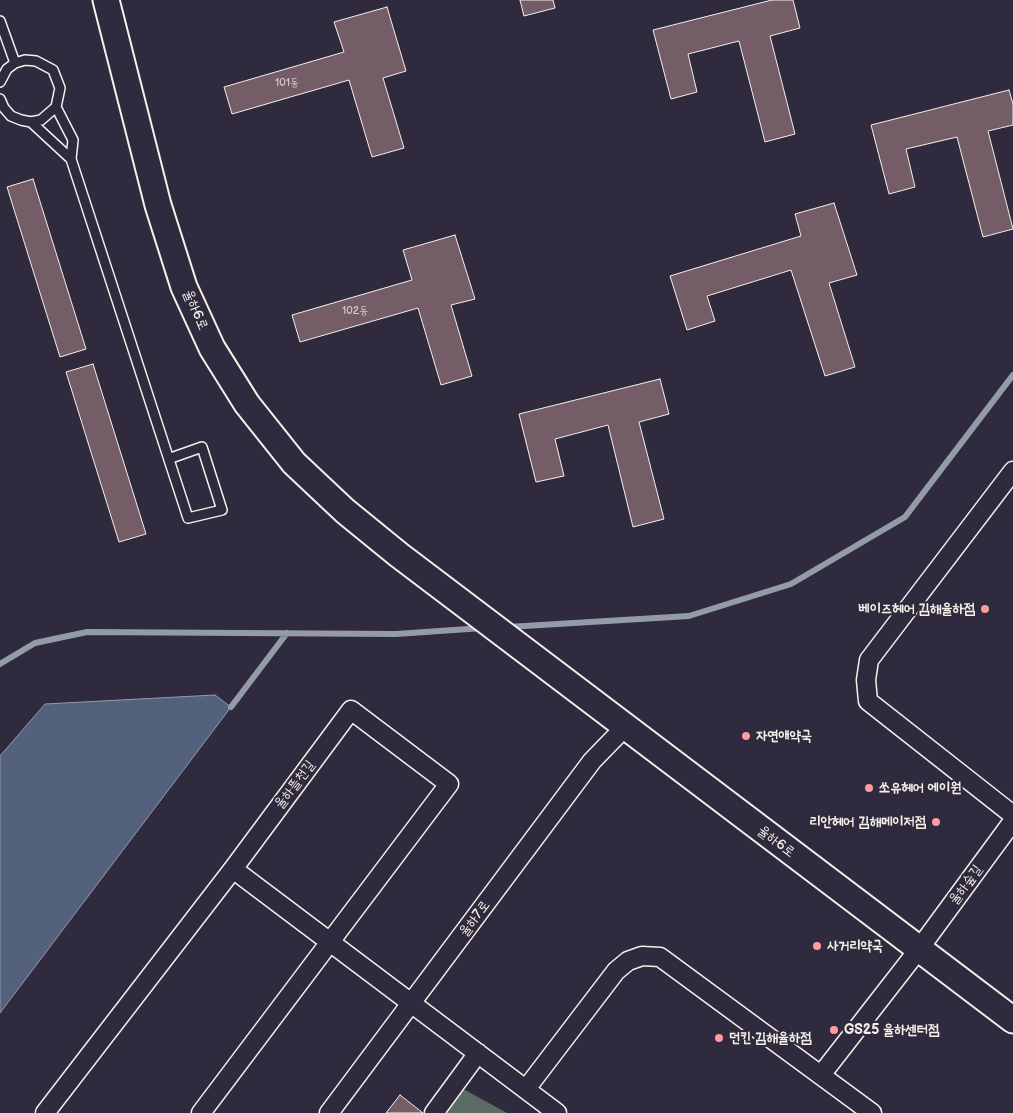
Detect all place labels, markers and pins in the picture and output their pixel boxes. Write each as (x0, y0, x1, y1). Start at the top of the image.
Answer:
place label: 베이즈헤어 김해율하점 (859, 601, 975, 617)
marker: 베이즈헤어 김해율하점 (979, 603, 991, 615)
place label: 자연애약국 (756, 728, 812, 744)
marker: 자연애약국 (740, 730, 752, 742)
place label: 쏘유헤어 에이원 (879, 780, 962, 796)
marker: 쏘유헤어 에이원 (863, 782, 875, 794)
place label: 리안헤어 김해메이저점 (810, 814, 926, 830)
marker: 리안헤어 김해메이저점 (930, 816, 942, 828)
place label: 사거리약국 (827, 938, 883, 954)
marker: 사거리약국 (811, 940, 823, 952)
place label: GS25 율하센터점 (844, 1022, 939, 1038)
marker: GS25 율하센터점 (828, 1024, 840, 1036)
place label: 던킨 김해율하점 (729, 1030, 812, 1046)
marker: 던킨 김해율하점 (713, 1032, 725, 1044)

